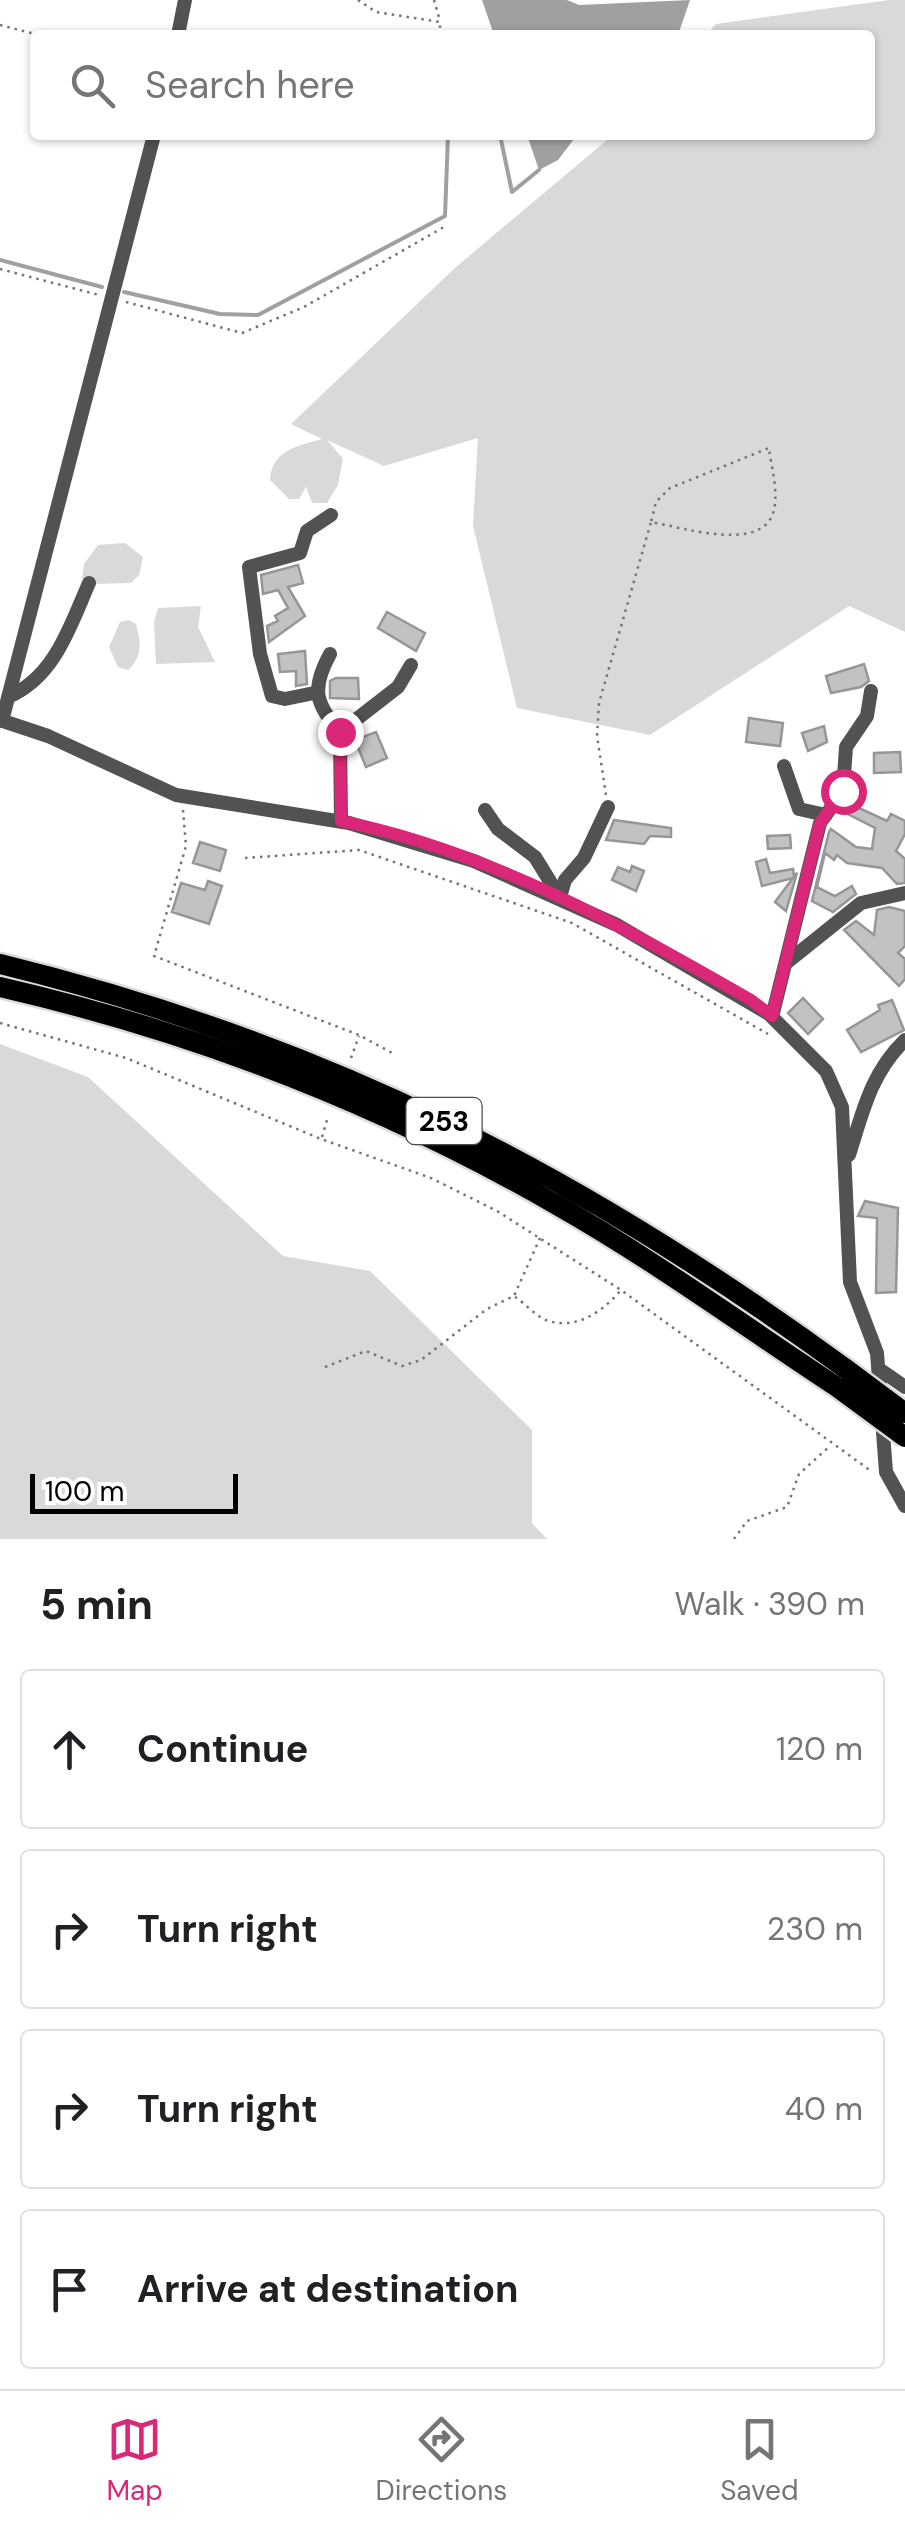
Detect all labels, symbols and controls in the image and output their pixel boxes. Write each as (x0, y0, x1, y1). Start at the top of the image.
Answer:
search box (30, 30, 875, 140)
icon: search (65, 58, 120, 113)
text: Search here (145, 60, 355, 110)
route end (318, 710, 364, 756)
route start (821, 769, 867, 815)
road number: 253 (406, 1098, 482, 1144)
scale bar (30, 1469, 238, 1514)
text: 100 m (45, 1473, 124, 1510)
text: 5 min (40, 1577, 153, 1632)
text: Walk · 390 m (675, 1583, 865, 1625)
icon: ahead (42, 1722, 97, 1777)
text: Continue (137, 1724, 308, 1774)
text: 120 m (776, 1728, 863, 1770)
icon: right (42, 1902, 97, 1957)
text: Turn right (137, 1904, 318, 1954)
text: 230 m (767, 1908, 863, 1950)
icon: right (42, 2082, 97, 2137)
text: Turn right (137, 2084, 318, 2134)
text: 40 m (785, 2088, 863, 2130)
icon: arrive (42, 2262, 97, 2317)
text: Arrive at destination (137, 2264, 519, 2314)
tab: Map (106, 2412, 163, 2509)
tab: Directions (376, 2412, 507, 2509)
tab: Saved (720, 2412, 799, 2509)

